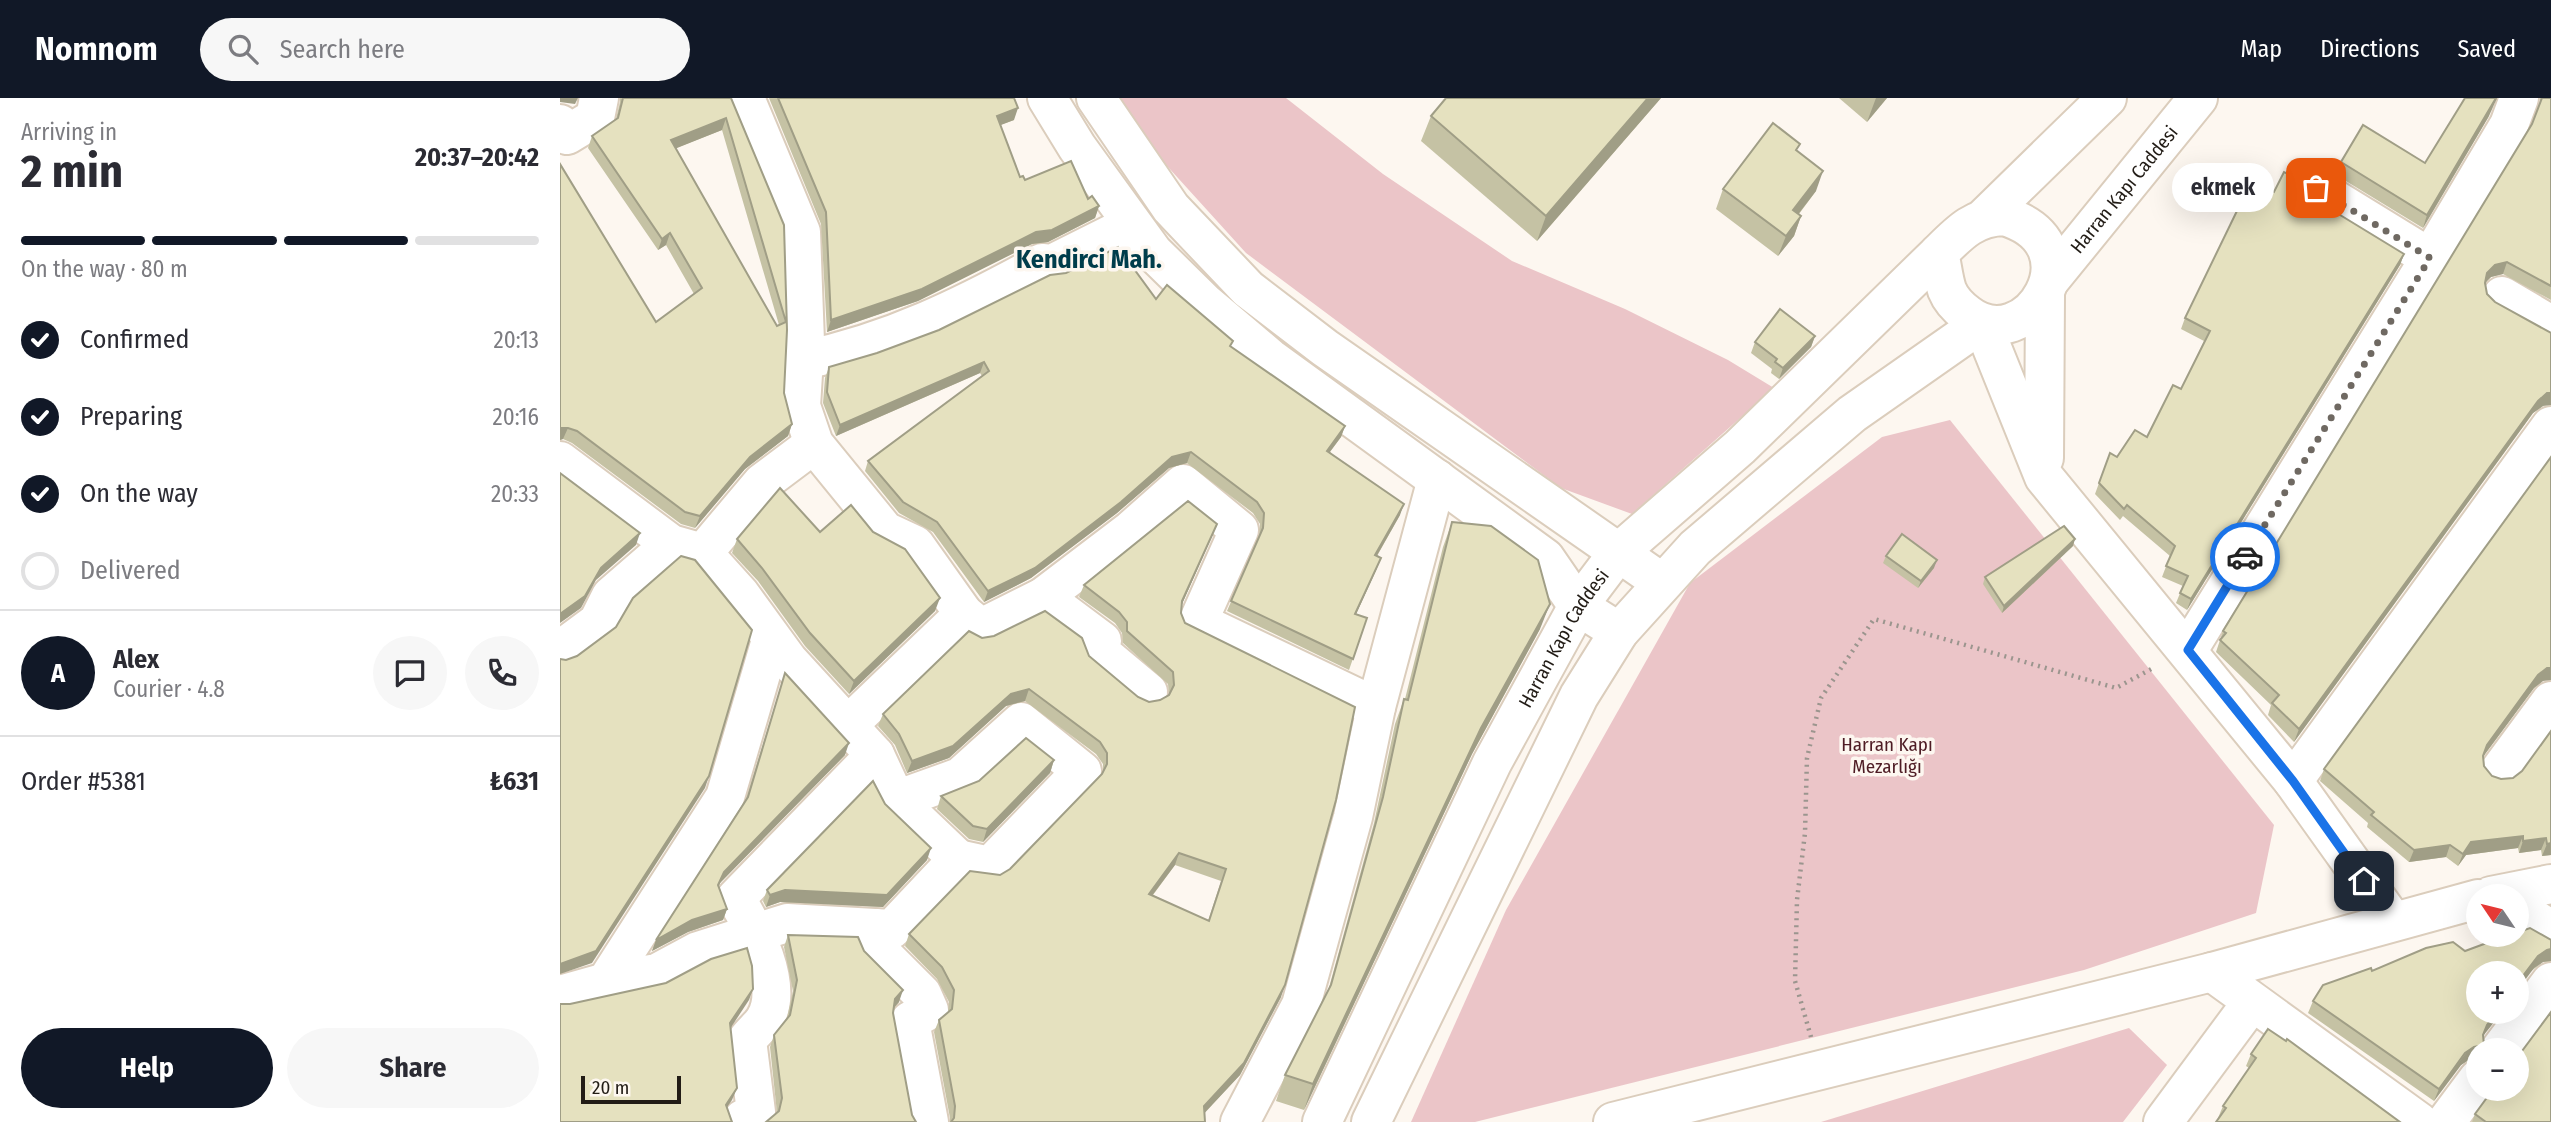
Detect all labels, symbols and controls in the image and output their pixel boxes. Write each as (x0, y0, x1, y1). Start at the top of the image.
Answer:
search box (200, 18, 690, 81)
text: Nomnom (35, 29, 158, 69)
icon: search (224, 30, 262, 68)
text: Search here (280, 34, 405, 65)
text: Map (2241, 35, 2282, 63)
text: Directions (2320, 35, 2419, 63)
text: Saved (2457, 35, 2516, 63)
text: Arriving in (21, 118, 117, 146)
street label: Harran Kapı Caddesi (2065, 121, 2182, 258)
text: 20:37–20:42 (415, 142, 539, 173)
text: 2 min (21, 144, 123, 199)
pin (2286, 158, 2346, 218)
callout: ekmek (2172, 164, 2274, 212)
icon: bag (2297, 169, 2335, 207)
text: ekmek (2191, 173, 2255, 201)
district label: Kendirci Mah. (1016, 244, 1162, 275)
text: On the way · 80 m (21, 255, 188, 283)
icon: check (21, 321, 59, 359)
text: Confirmed (80, 324, 190, 355)
text: 20:13 (494, 326, 539, 354)
icon: check (21, 398, 59, 436)
text: Preparing (80, 401, 182, 432)
text: 20:16 (493, 403, 539, 431)
icon: check (21, 475, 59, 513)
text: On the way (80, 478, 198, 509)
text: 20:33 (491, 480, 539, 508)
courier (2210, 522, 2280, 592)
icon: car (2226, 538, 2264, 576)
text: Delivered (80, 555, 181, 586)
street label: Harran Kapı Caddesi (1513, 564, 1613, 711)
button: chat (373, 636, 447, 710)
button: phone (465, 636, 539, 710)
text: Alex (113, 644, 159, 675)
text: A (51, 658, 65, 689)
text: Courier · 4.8 (113, 675, 225, 703)
park label: Harran Kapı Mezarlığı (1841, 733, 1933, 778)
text: Order #5381 (21, 766, 146, 797)
text: ₺631 (489, 766, 539, 797)
pin (2334, 851, 2394, 911)
icon: home (2345, 862, 2383, 900)
north arrow (2466, 884, 2529, 947)
map controls (2466, 884, 2529, 1101)
button: + (2466, 961, 2529, 1024)
button: Help (21, 1028, 273, 1108)
button: Share (287, 1028, 539, 1108)
button: − (2466, 1038, 2529, 1101)
scale bar (581, 1073, 681, 1105)
text: 20 m (592, 1076, 629, 1099)

